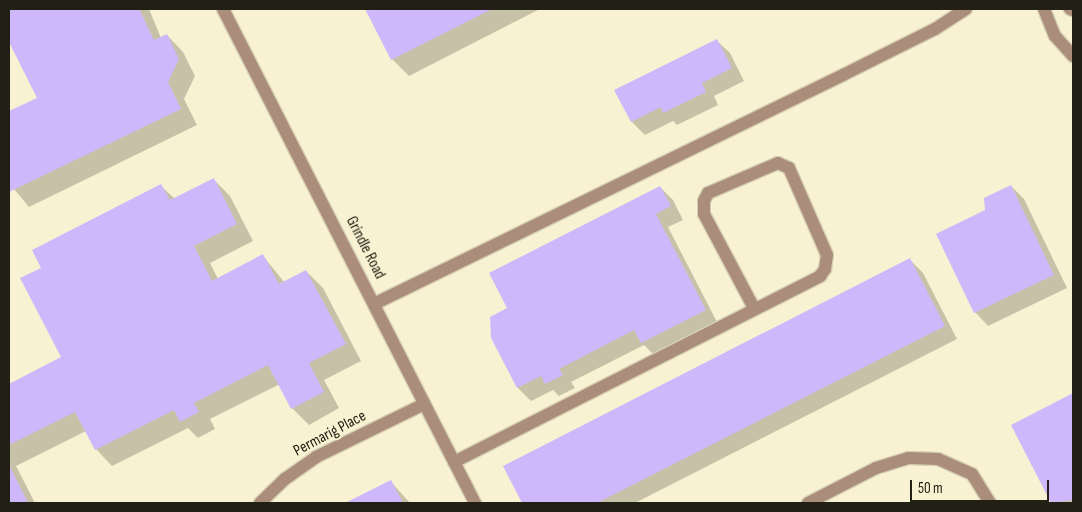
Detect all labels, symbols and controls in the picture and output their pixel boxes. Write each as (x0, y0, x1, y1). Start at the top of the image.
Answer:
street label: Grindle Road (341, 213, 389, 283)
street label: Permarig Place (290, 407, 370, 461)
scale bar (912, 470, 1051, 502)
text: 50 m (918, 479, 943, 498)

